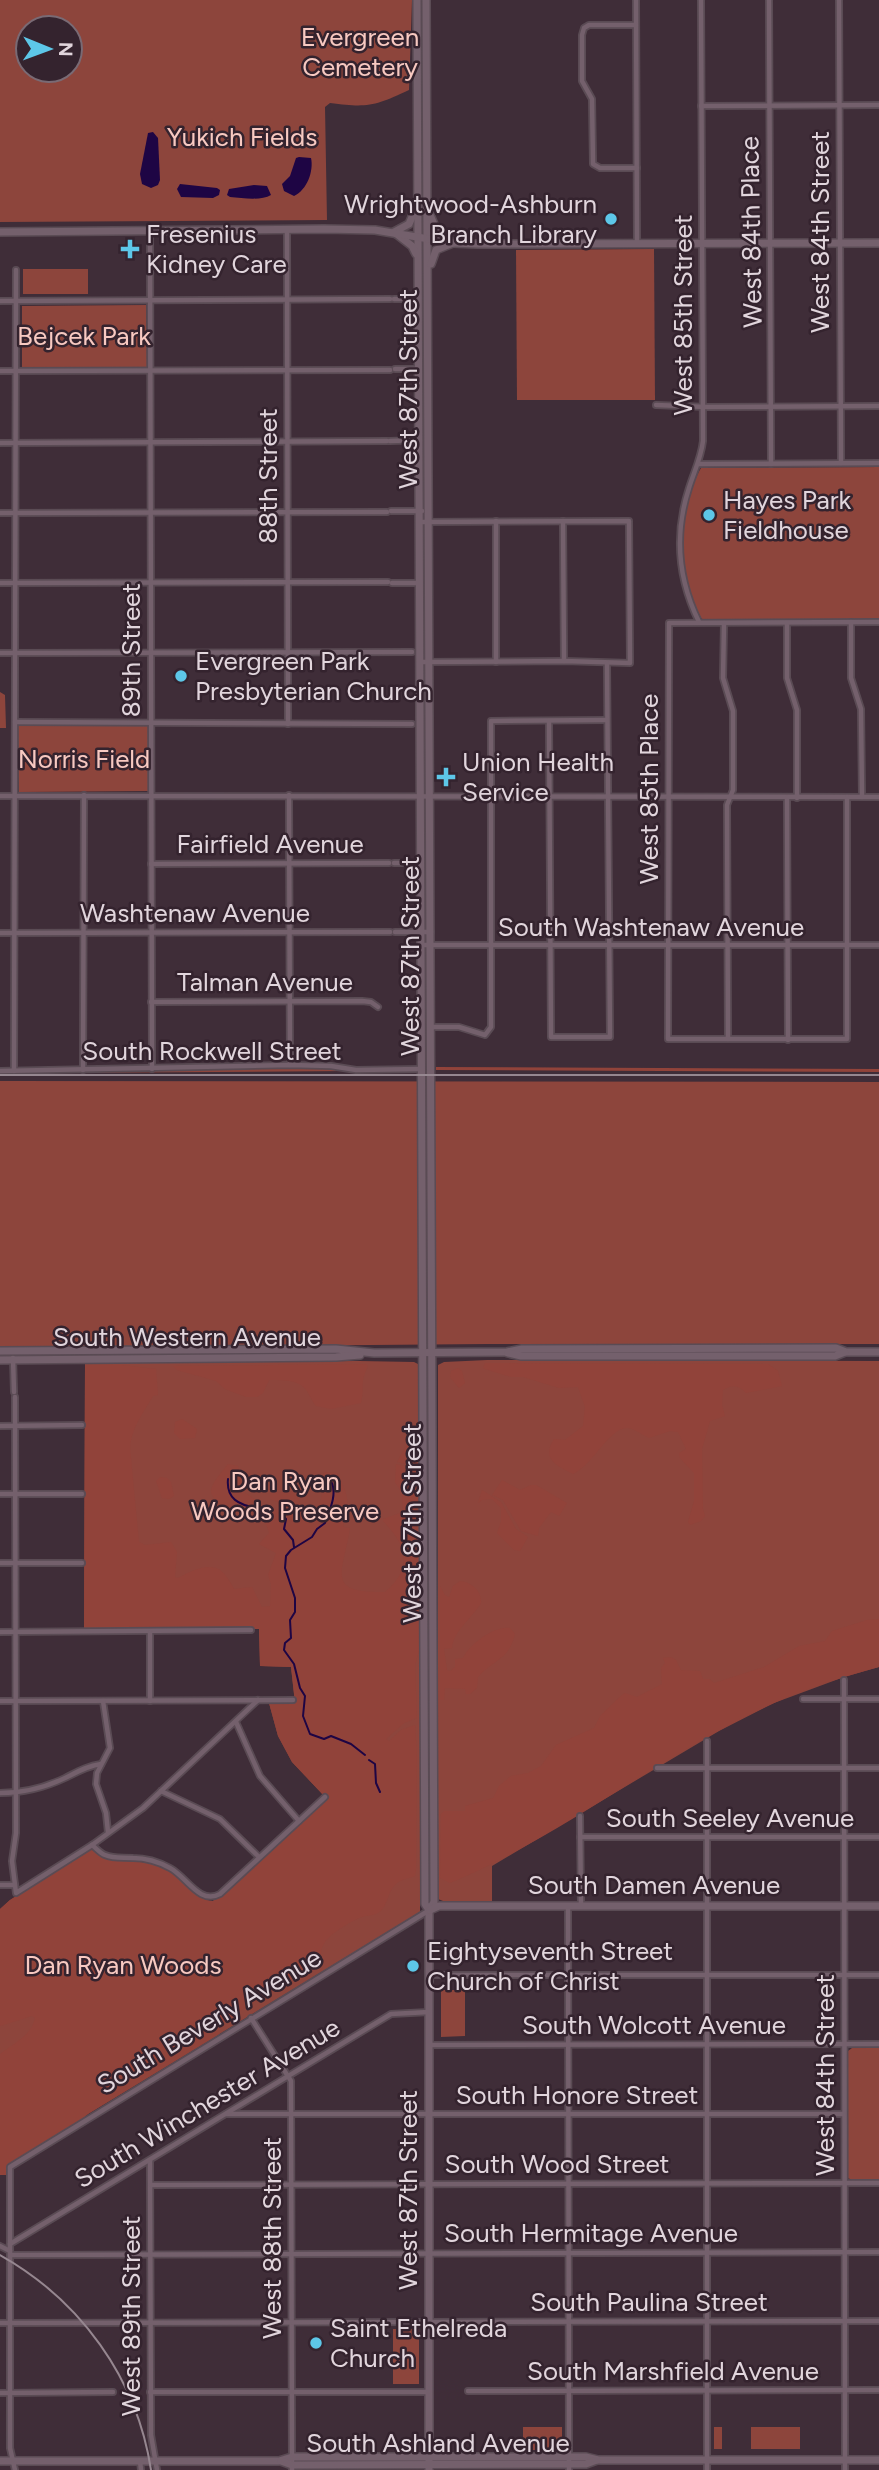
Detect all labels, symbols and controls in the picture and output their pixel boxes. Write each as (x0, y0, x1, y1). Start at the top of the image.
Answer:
north arrow (14, 14, 84, 84)
park label: Evergreen Cemetery (301, 21, 419, 83)
text: N (54, 42, 77, 57)
park label: Yukich Fields (167, 121, 317, 153)
street label: West 84th Street (804, 131, 836, 333)
street label: West 84th Place (733, 136, 769, 328)
place label: Wrightwood-Ashburn Branch Library (344, 188, 597, 250)
marker: Wrightwood-Ashburn Branch Library (603, 211, 619, 227)
street label: West 85th Street (667, 214, 699, 415)
place label: Fresenius Kidney Care (146, 218, 287, 280)
marker: Fresenius Kidney Care (120, 239, 140, 259)
street label: West 87th Street (392, 289, 424, 489)
park label: Bejcek Park (17, 320, 151, 352)
street label: 88th Street (252, 408, 284, 544)
place label: Hayes Park Fieldhouse (723, 484, 852, 546)
marker: Hayes Park Fieldhouse (701, 507, 717, 523)
street label: 89th Street (115, 583, 147, 717)
place label: Evergreen Park Presbyterian Church (195, 645, 432, 707)
marker: Evergreen Park Presbyterian Church (173, 668, 189, 684)
street label: West 85th Place (633, 694, 665, 884)
park label: Norris Field (18, 743, 150, 775)
place label: Union Health Service (462, 746, 614, 808)
marker: Union Health Service (436, 767, 456, 787)
street label: Fairfield Avenue (176, 828, 364, 860)
street label: West 87th Street (394, 856, 426, 1056)
street label: Washtenaw Avenue (80, 897, 310, 929)
street label: South Washtenaw Avenue (498, 911, 804, 943)
street label: Talman Avenue (177, 966, 353, 998)
street label: South Rockwell Street (82, 1035, 342, 1067)
street label: South Western Avenue (53, 1321, 321, 1353)
street label: West 87th Street (396, 1423, 428, 1623)
park label: Dan Ryan Woods Preserve (191, 1465, 379, 1527)
street label: South Seeley Avenue (606, 1802, 854, 1834)
street label: South Damen Avenue (528, 1869, 780, 1901)
place label: Eightyseventh Street Church of Christ (427, 1935, 673, 1997)
street label: South Beverly Avenue (91, 1941, 327, 2101)
park label: Dan Ryan Woods (24, 1949, 222, 1981)
marker: Eightyseventh Street Church of Christ (405, 1958, 421, 1974)
street label: West 84th Street (809, 1974, 841, 2176)
street label: South Wolcott Avenue (522, 2009, 786, 2041)
street label: South Winchester Avenue (69, 2011, 345, 2195)
street label: South Honore Street (456, 2079, 699, 2111)
street label: West 87th Street (392, 2090, 424, 2290)
street label: West 88th Street (256, 2137, 288, 2339)
street label: South Wood Street (445, 2148, 670, 2180)
street label: West 89th Street (115, 2215, 147, 2416)
street label: South Hermitage Avenue (444, 2217, 738, 2249)
street label: South Paulina Street (530, 2286, 768, 2318)
place label: Saint Ethelreda Church (330, 2312, 507, 2374)
marker: Saint Ethelreda Church (308, 2335, 324, 2351)
street label: South Marshfield Avenue (527, 2355, 819, 2387)
street label: South Ashland Avenue (306, 2427, 570, 2459)

